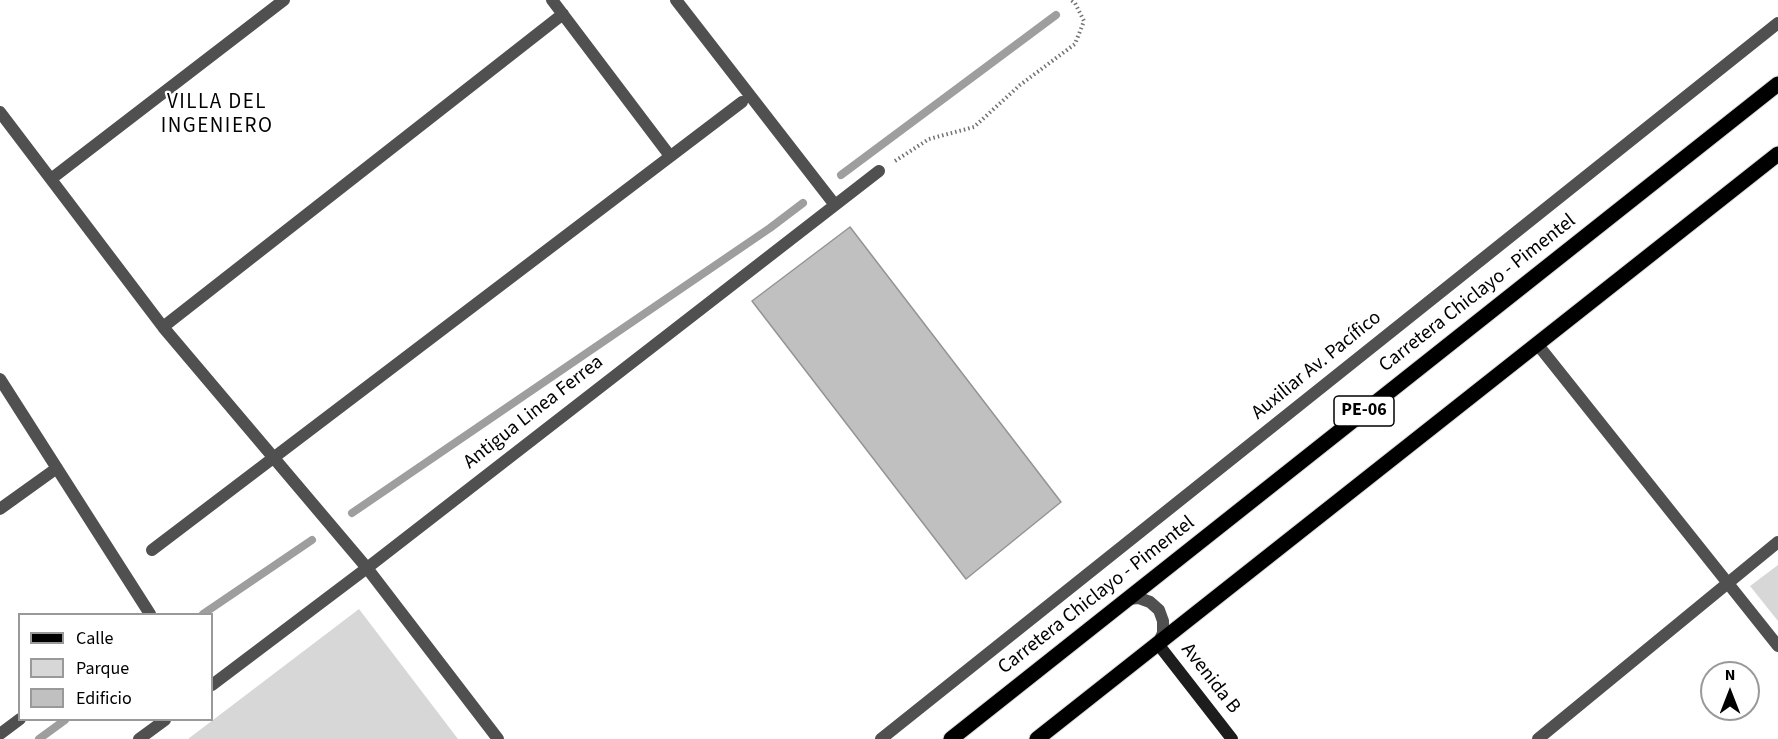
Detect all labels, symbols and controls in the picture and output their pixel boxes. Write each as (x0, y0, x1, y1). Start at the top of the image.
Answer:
district label: VILLA DEL INGENIERO (161, 90, 273, 140)
street label: Carretera Chiclayo - Pimentel (1375, 210, 1581, 378)
street label: Auxiliar Av. Pacífico (1247, 306, 1387, 426)
street label: Antigua Linea Ferrea (459, 351, 609, 475)
road number: PE-06 (1334, 396, 1394, 426)
street label: Carretera Chiclayo - Pimentel (994, 512, 1200, 680)
legend (18, 613, 213, 721)
text: Calle (76, 626, 113, 651)
street label: Avenida B (1175, 639, 1245, 719)
text: Parque (76, 656, 129, 681)
north arrow (1700, 661, 1760, 721)
text: N (1725, 664, 1735, 686)
text: Edificio (76, 686, 132, 711)

